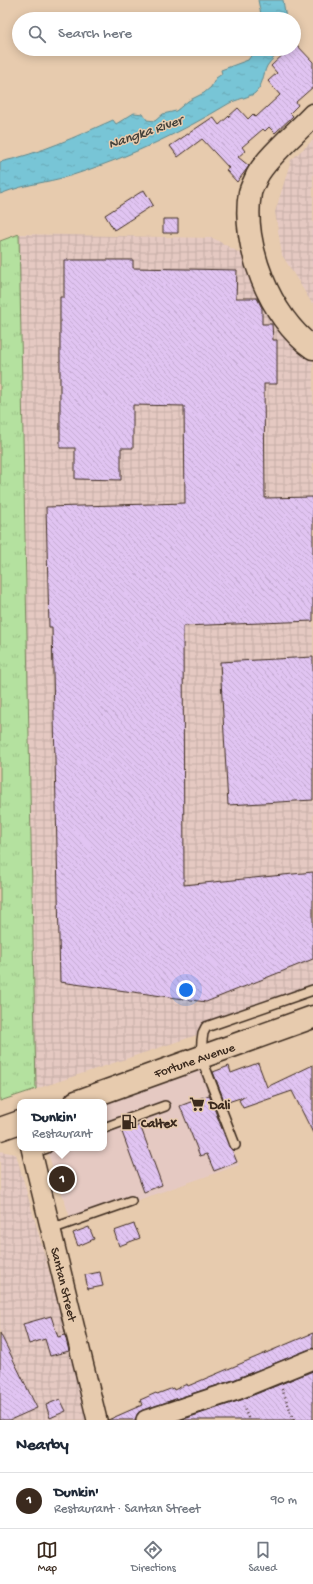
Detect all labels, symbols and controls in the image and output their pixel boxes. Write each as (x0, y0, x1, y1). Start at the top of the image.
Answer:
search box (12, 12, 301, 56)
icon: search (26, 23, 48, 45)
text: Search here (58, 25, 132, 43)
water label: Nangka River (106, 112, 188, 154)
your location (176, 980, 196, 1000)
street label: Fortune Avenue (151, 1040, 237, 1083)
supermarket icon: Dali (188, 1095, 206, 1113)
popup (17, 1099, 107, 1151)
place label: Dali (208, 1099, 231, 1114)
text: Dunkin' (32, 1109, 77, 1127)
fuel station icon: Caltex (120, 1113, 138, 1131)
place label: Caltex (140, 1117, 177, 1132)
text: Restaurant (32, 1127, 92, 1142)
pin: 1 (49, 1164, 75, 1194)
street label: Santan Street (46, 1246, 79, 1325)
text: Nearby (16, 1436, 69, 1456)
text: Dunkin' (54, 1484, 99, 1502)
text: 1 (26, 1493, 32, 1508)
text: 90 m (271, 1493, 297, 1508)
text: Restaurant · Santan Street (54, 1502, 200, 1517)
tab: Map (36, 1539, 58, 1575)
tab: Directions (131, 1539, 176, 1575)
tab: Saved (248, 1539, 277, 1575)

